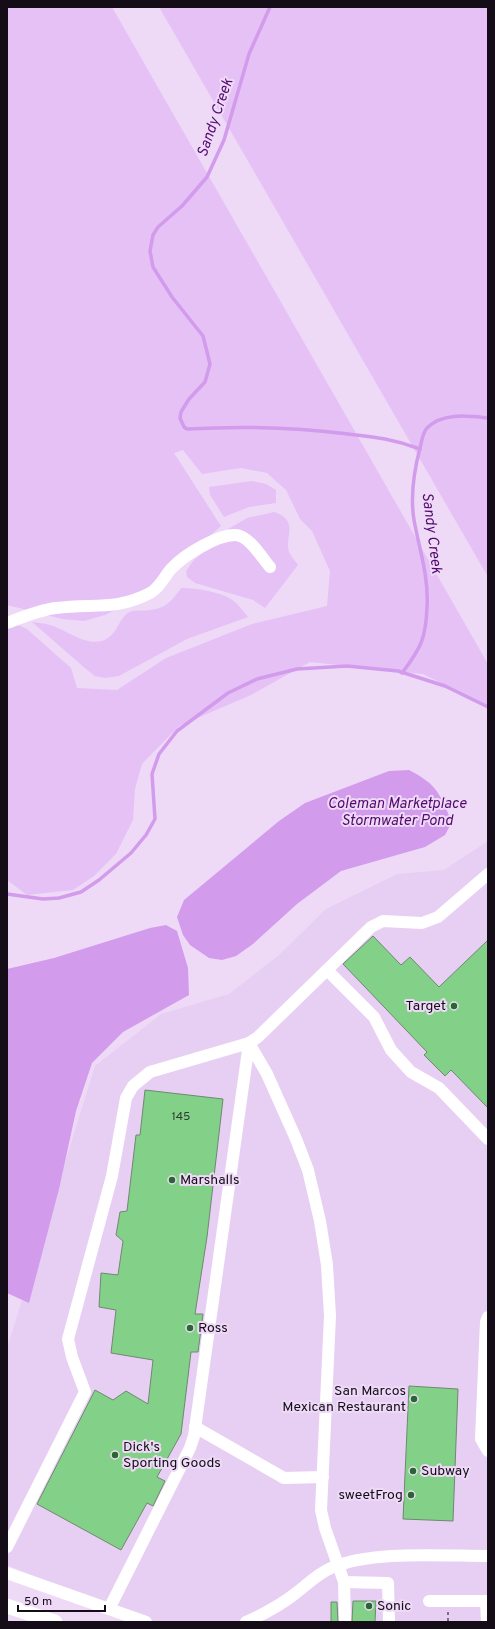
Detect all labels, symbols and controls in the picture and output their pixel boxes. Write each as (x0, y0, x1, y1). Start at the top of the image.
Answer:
water label: Sandy Creek (194, 76, 238, 160)
water label: Sandy Creek (417, 491, 445, 575)
water label: Coleman Marketplace Stormwater Pond (328, 795, 467, 831)
place label: Target (406, 998, 446, 1015)
marker: Target (449, 1001, 459, 1011)
house number: 145 (171, 1109, 191, 1125)
place label: Marshalls (180, 1172, 239, 1189)
marker: Marshalls (167, 1175, 177, 1185)
place label: Ross (198, 1320, 228, 1337)
marker: Ross (185, 1323, 195, 1333)
place label: San Marcos Mexican Restaurant (282, 1383, 406, 1416)
marker: San Marcos Mexican Restaurant (409, 1394, 419, 1404)
place label: Dick's Sporting Goods (123, 1439, 221, 1472)
marker: Dick's Sporting Goods (110, 1450, 120, 1460)
place label: Subway (421, 1463, 470, 1480)
marker: Subway (408, 1466, 418, 1476)
place label: sweetFrog (338, 1487, 403, 1504)
marker: sweetFrog (406, 1490, 416, 1500)
scale bar (18, 1587, 105, 1613)
text: 50 m (24, 1594, 52, 1610)
place label: Sonic (377, 1598, 411, 1615)
marker: Sonic (364, 1601, 374, 1611)

